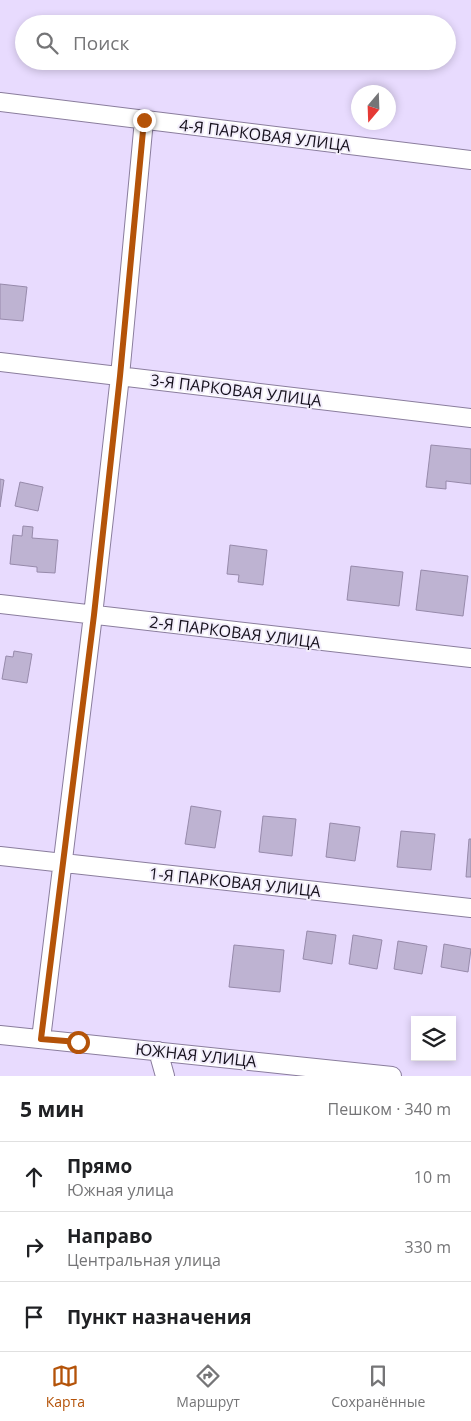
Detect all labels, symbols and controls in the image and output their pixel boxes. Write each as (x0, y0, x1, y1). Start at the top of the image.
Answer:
search box (15, 15, 456, 70)
icon: search (33, 29, 61, 57)
text: Поиск (73, 30, 129, 56)
north arrow (351, 85, 396, 130)
route end (133, 109, 156, 132)
street label: 4-Я ПАРКОВАЯ УЛИЦА (178, 114, 353, 157)
street label: 3-Я ПАРКОВАЯ УЛИЦА (149, 369, 324, 412)
street label: 2-Я ПАРКОВАЯ УЛИЦА (148, 611, 323, 654)
street label: 1-Я ПАРКОВАЯ УЛИЦА (148, 862, 323, 902)
map controls (411, 1016, 456, 1061)
button: layers (411, 1016, 456, 1061)
route start (67, 1031, 90, 1054)
street label: ЮЖНАЯ УЛИЦА (134, 1038, 258, 1072)
text: 5 мин (20, 1095, 84, 1123)
text: Пешком · 340 m (328, 1098, 451, 1120)
text: Прямо (67, 1153, 132, 1179)
icon: ahead (20, 1163, 48, 1191)
text: 10 m (414, 1166, 451, 1188)
text: Южная улица (67, 1179, 174, 1201)
text: Направо (67, 1223, 153, 1249)
icon: right (20, 1233, 48, 1261)
text: 330 m (405, 1236, 451, 1258)
text: Центральная улица (67, 1249, 221, 1271)
icon: arrive (20, 1303, 48, 1331)
text: Пункт назначения (67, 1304, 252, 1330)
tab: Карта (46, 1362, 85, 1411)
tab: Маршрут (176, 1362, 240, 1411)
tab: Сохранённые (331, 1362, 425, 1411)

